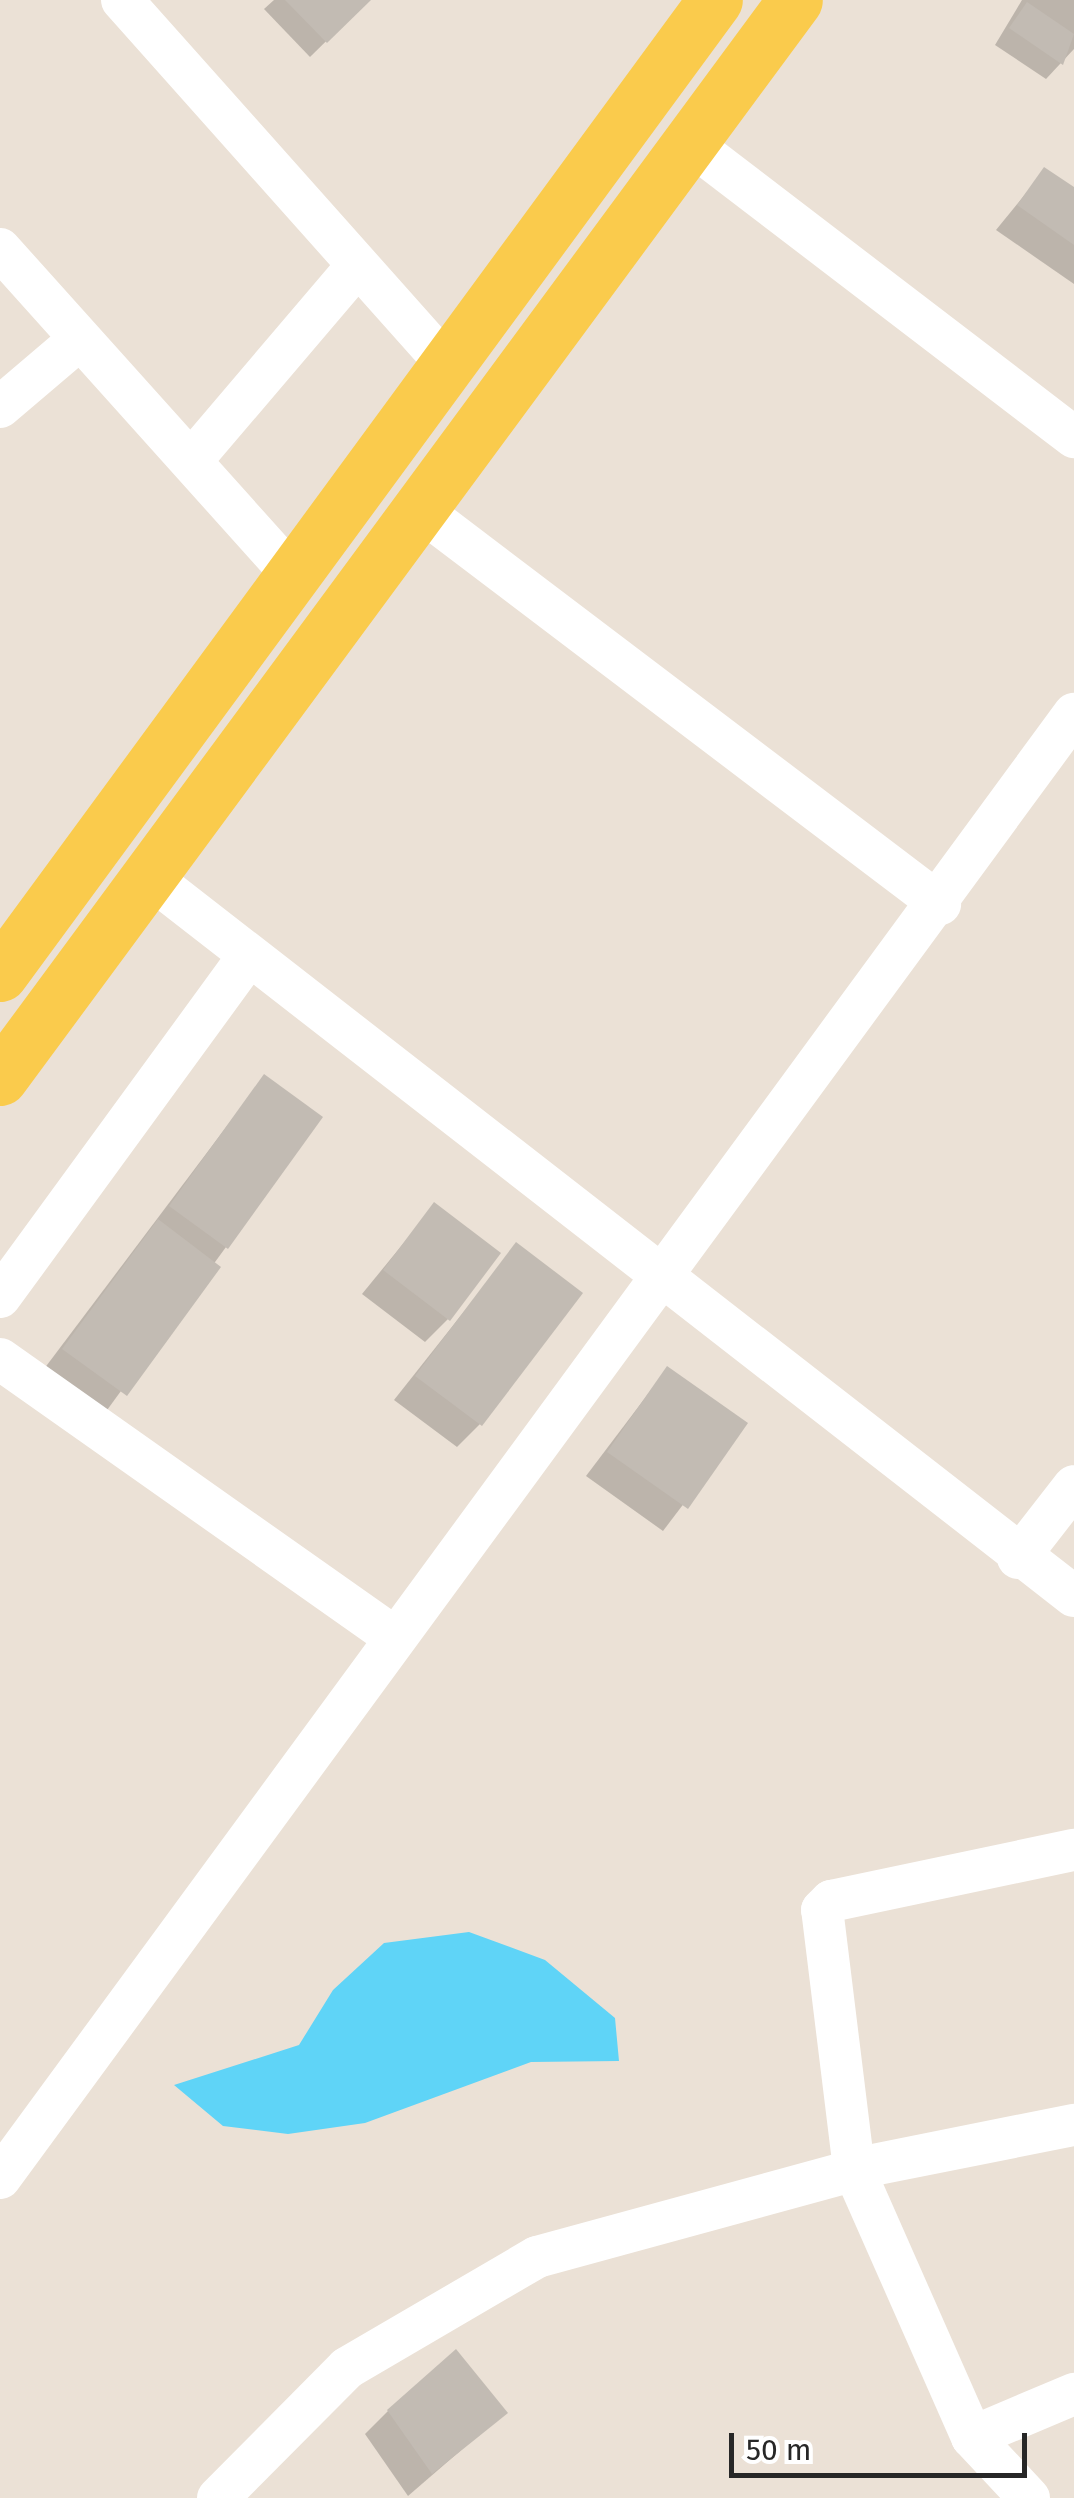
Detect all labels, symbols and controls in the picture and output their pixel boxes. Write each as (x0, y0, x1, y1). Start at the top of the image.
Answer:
scale bar (734, 2413, 1032, 2475)
text: 50 m (746, 2432, 811, 2468)

